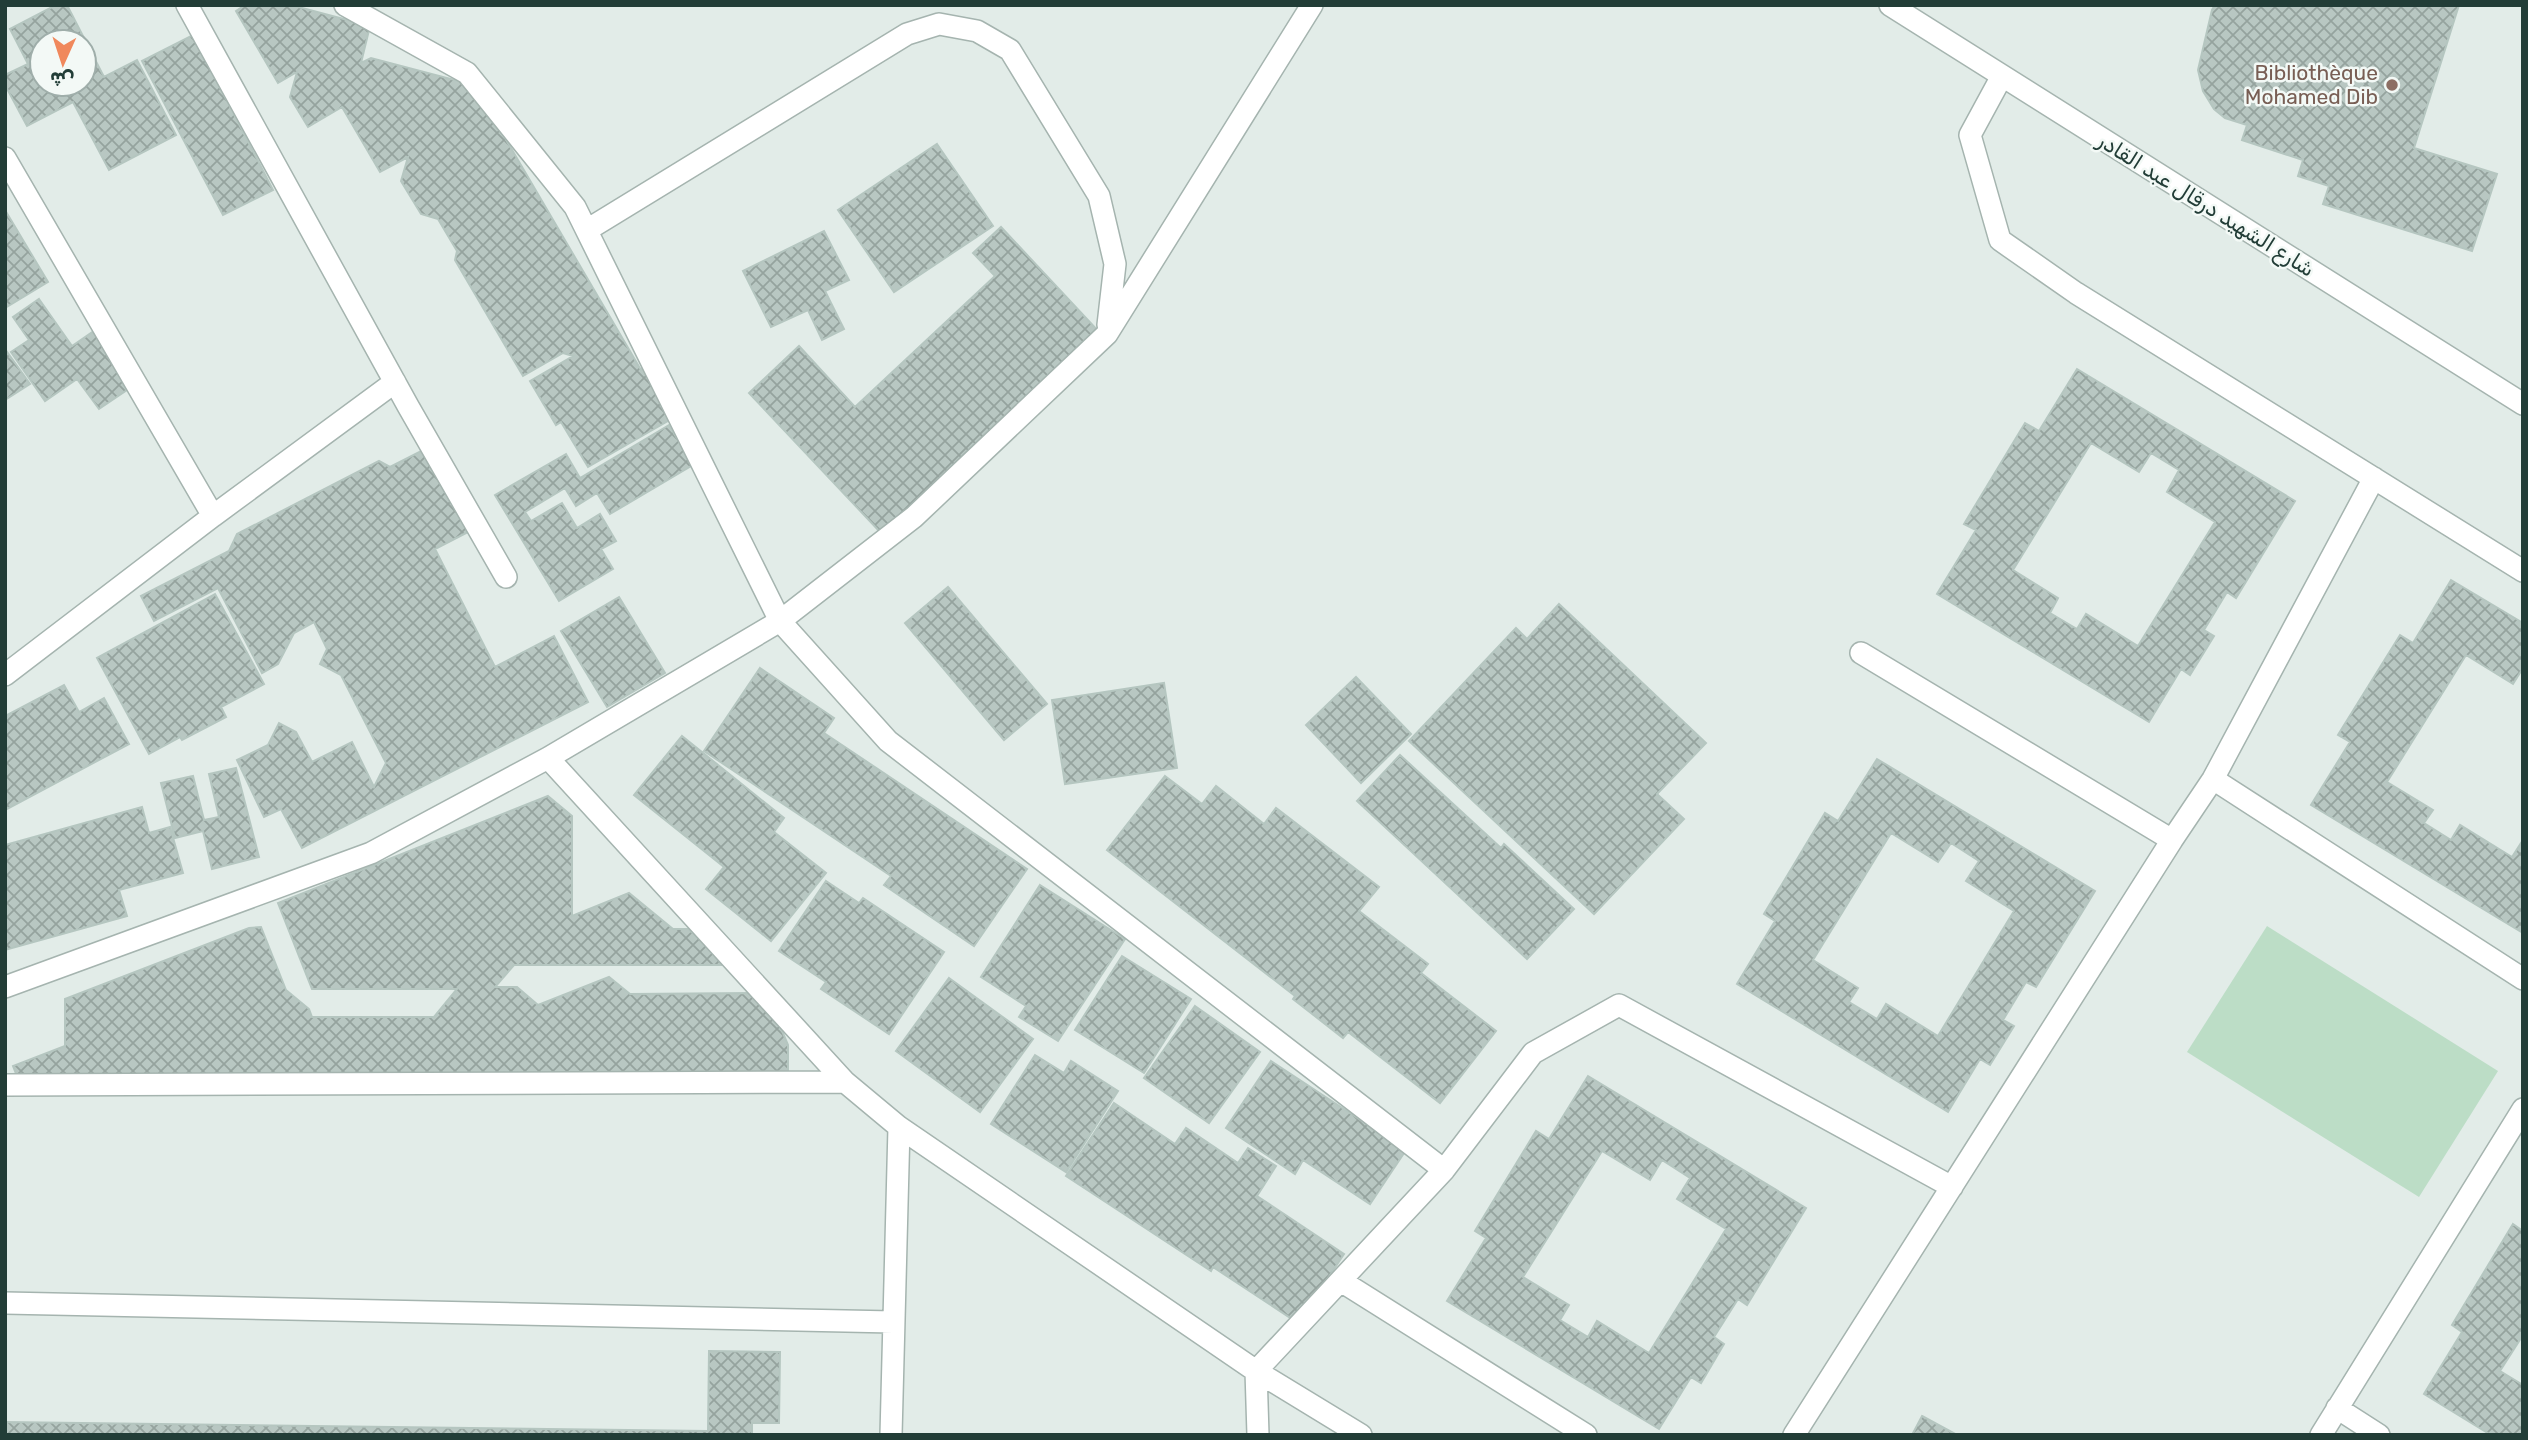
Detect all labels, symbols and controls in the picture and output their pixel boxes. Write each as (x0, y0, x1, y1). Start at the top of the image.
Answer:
north arrow (28, 28, 98, 98)
place label: Bibliothèque Mohamed Dib (2245, 60, 2378, 109)
text: ش (50, 67, 75, 92)
marker: Bibliothèque Mohamed Dib (2384, 77, 2400, 93)
street label: شارع الشهيد درقال عبد القادر (2090, 126, 2319, 283)

